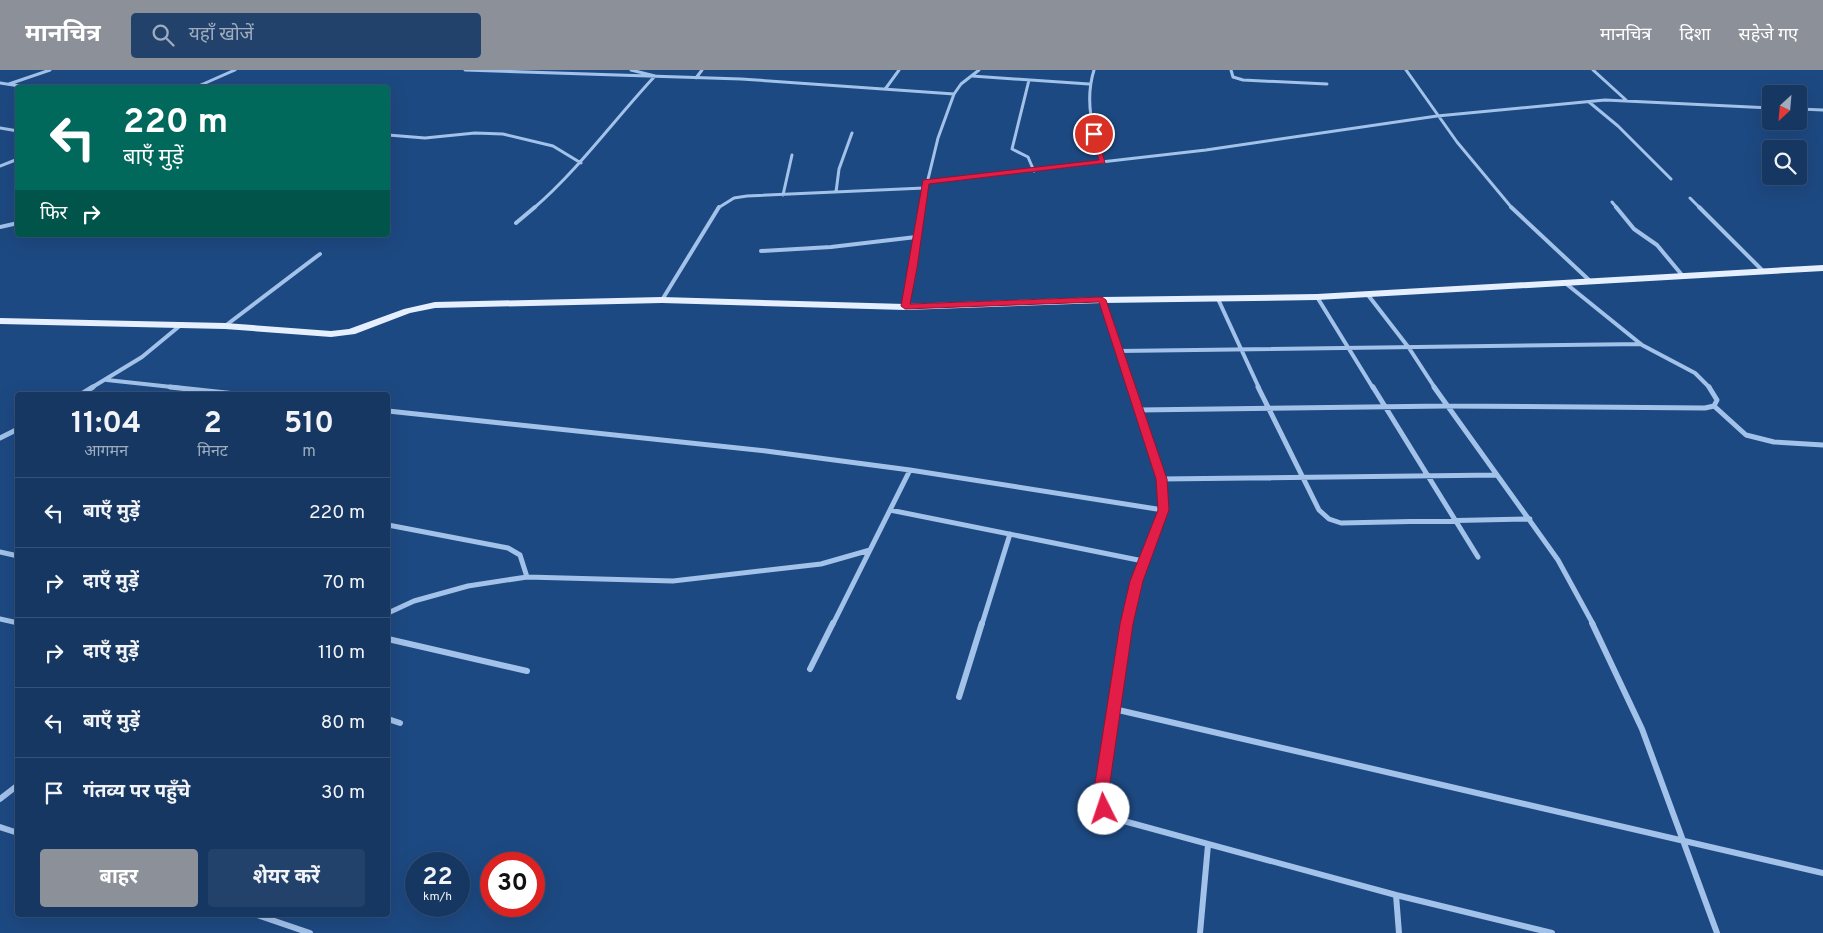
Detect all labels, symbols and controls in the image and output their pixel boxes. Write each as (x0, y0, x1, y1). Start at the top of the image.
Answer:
search box (131, 13, 481, 58)
text: मानचित्र (25, 20, 101, 50)
icon: search (149, 21, 177, 49)
text: यहाँ खोजें (189, 23, 254, 47)
text: मानचित्र (1600, 24, 1651, 47)
text: दिशा (1679, 24, 1711, 47)
text: सहेजे गए (1739, 24, 1798, 47)
north arrow (1762, 85, 1808, 130)
map controls (1762, 85, 1807, 185)
text: 220 m (123, 101, 228, 145)
icon: left (40, 105, 105, 170)
pin (1073, 113, 1115, 155)
icon: arrive (1080, 120, 1108, 148)
button: search (1762, 140, 1807, 185)
text: बाएँ मुड़ें (123, 145, 184, 172)
icon: right (77, 200, 105, 228)
text: फिर (40, 202, 67, 226)
text: 11:04 (71, 406, 141, 443)
text: 2 (203, 406, 222, 443)
text: 510 (284, 406, 334, 443)
text: आगमन (84, 442, 128, 462)
text: मिनट (197, 442, 228, 462)
text: m (302, 442, 316, 462)
icon: left (40, 499, 68, 527)
text: बाएँ मुड़ें (83, 500, 140, 524)
text: 220 m (309, 501, 365, 525)
icon: right (40, 569, 68, 597)
text: दाएँ मुड़ें (83, 570, 139, 594)
text: 70 m (323, 571, 365, 595)
icon: right (40, 639, 68, 667)
text: दाएँ मुड़ें (83, 640, 139, 664)
text: 110 m (318, 641, 365, 665)
icon: left (40, 709, 68, 737)
text: बाएँ मुड़ें (83, 710, 140, 734)
text: 80 m (321, 711, 365, 735)
icon: arrive (40, 779, 68, 807)
text: गंतव्य पर पहुँचे (83, 780, 190, 804)
text: 30 m (321, 781, 365, 805)
position arrow (1077, 782, 1129, 834)
button: बाहर (40, 849, 198, 907)
button: शेयर करें (208, 849, 365, 907)
speed limit sign: 30 (480, 852, 545, 917)
text: 22 (422, 862, 453, 894)
text: km/h (423, 889, 452, 905)

